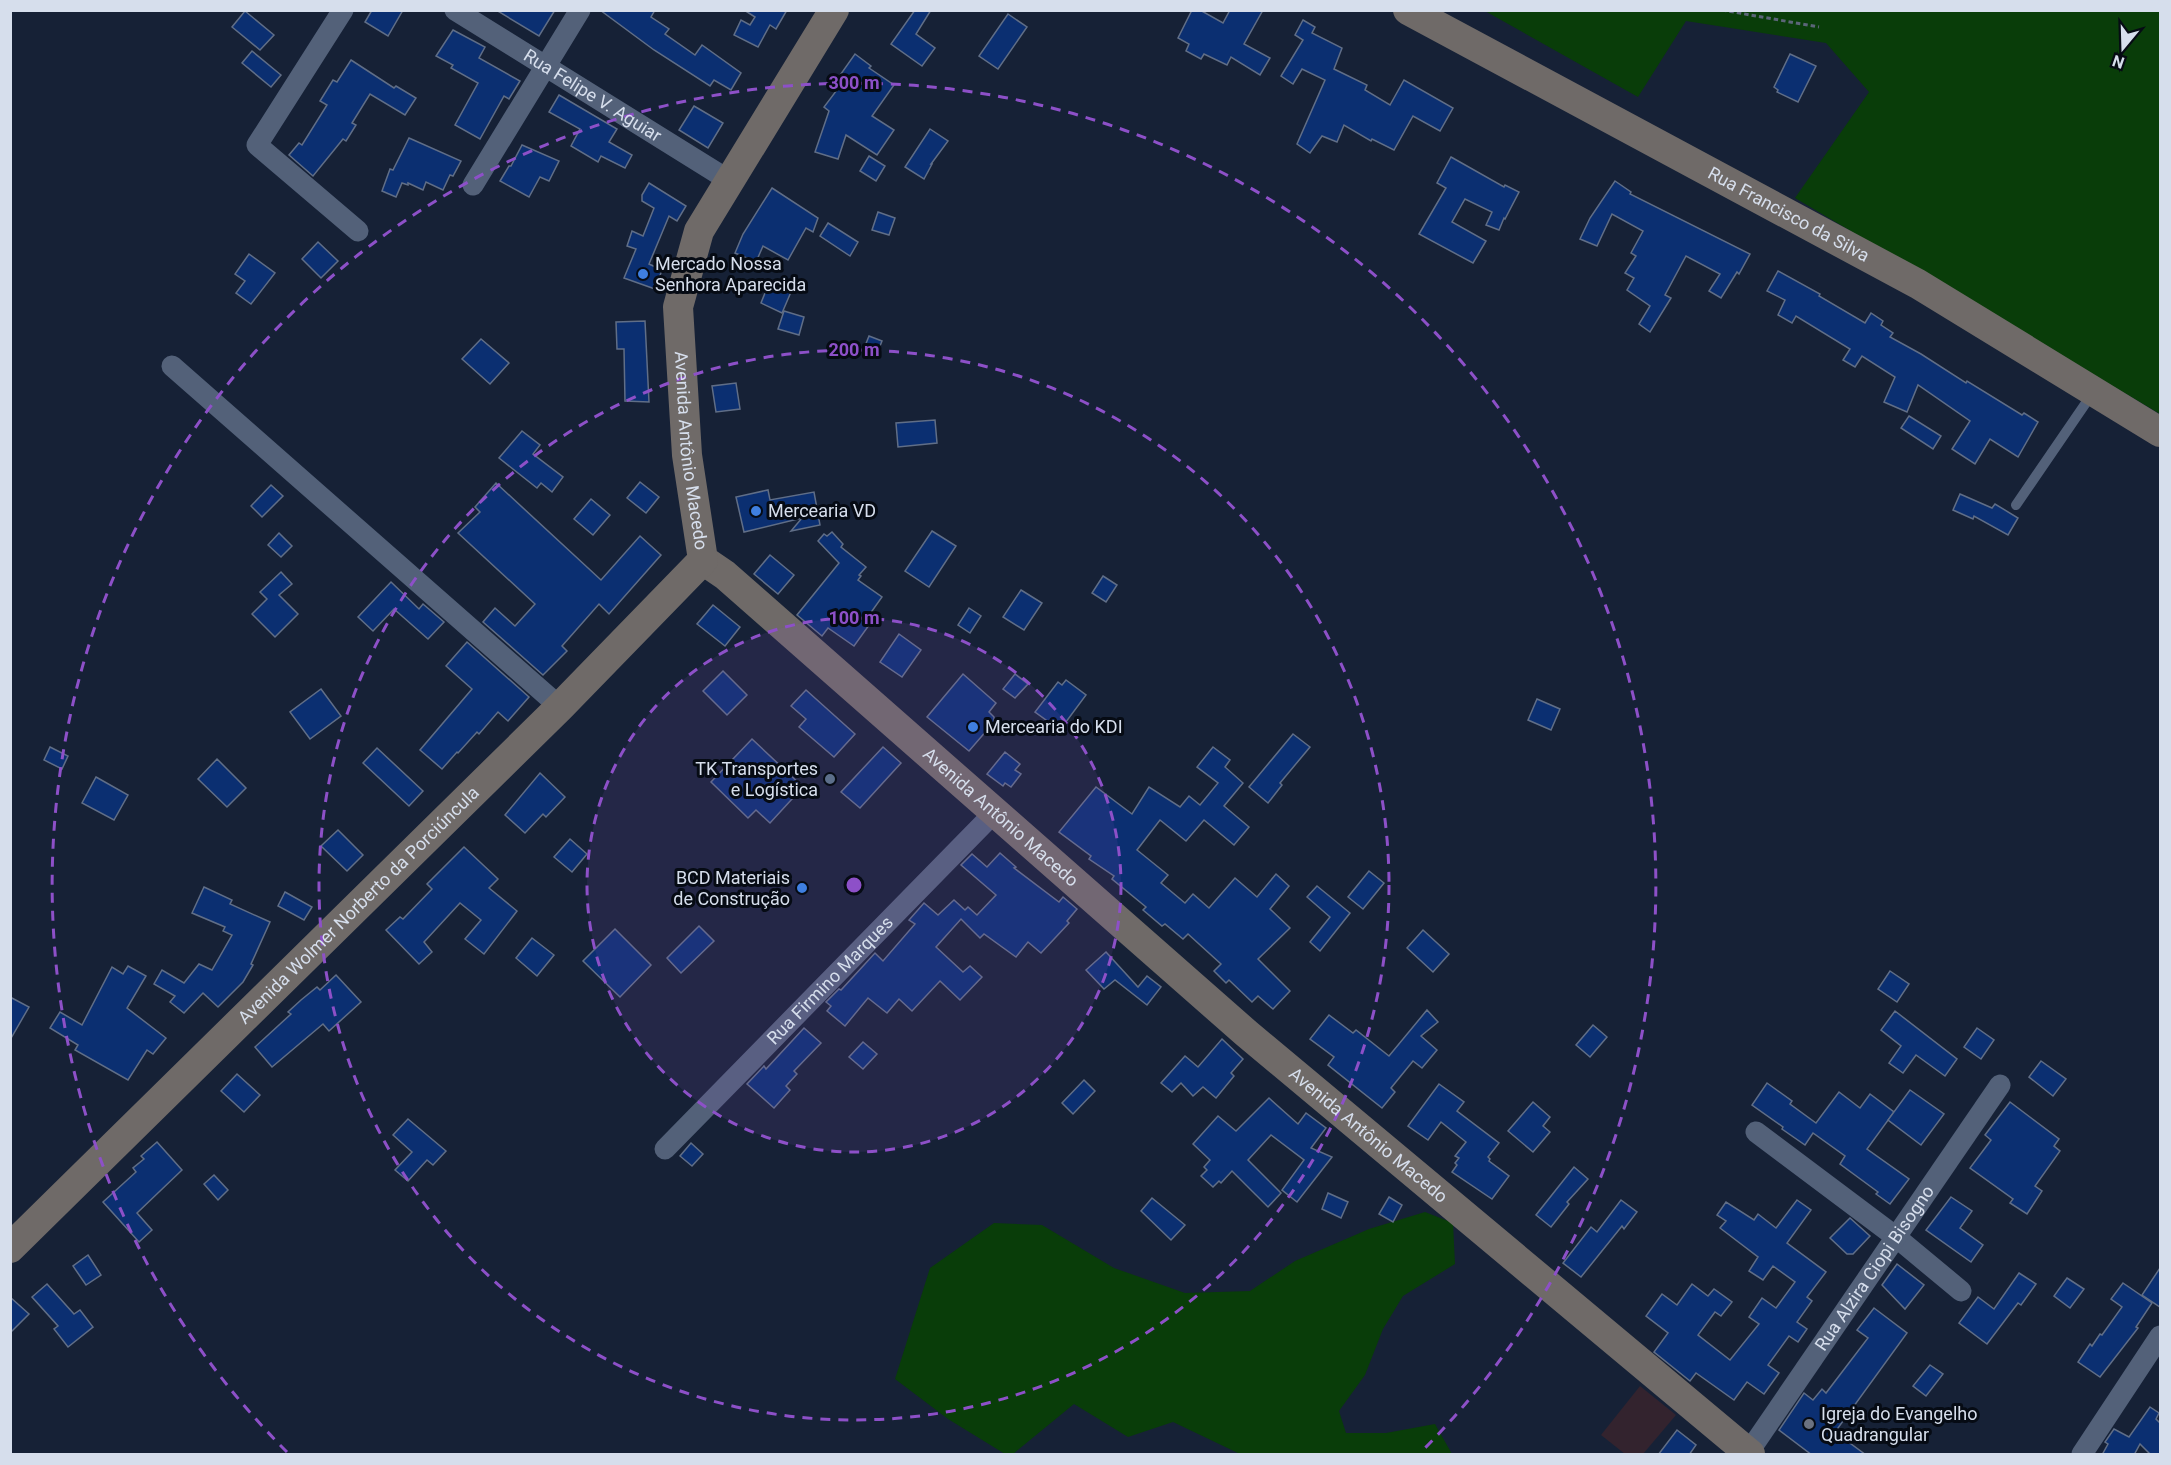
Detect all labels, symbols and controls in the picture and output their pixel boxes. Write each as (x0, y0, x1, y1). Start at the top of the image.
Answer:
north arrow (2093, 18, 2153, 78)
street label: Rua Felipe V. Aguiar (520, 44, 666, 146)
text: N (2110, 51, 2127, 73)
text: 300 m (828, 72, 880, 93)
street label: Rua Francisco da Silva (1705, 162, 1873, 266)
place label: Mercado Nossa Senhora Aparecida (655, 253, 806, 295)
marker: Mercado Nossa Senhora Aparecida (636, 267, 650, 281)
text: 200 m (828, 339, 880, 360)
street label: Avenida Antônio Macedo (671, 350, 712, 551)
place label: Mercearia VD (768, 500, 876, 521)
marker: Mercearia VD (749, 504, 763, 518)
text: 100 m (828, 607, 880, 628)
place label: Mercearia do KDI (985, 716, 1123, 737)
marker: Mercearia do KDI (966, 720, 980, 734)
street label: Avenida Antônio Macedo (919, 743, 1083, 891)
place label: TK Transportes e Logística (695, 758, 818, 800)
marker: TK Transportes e Logística (823, 772, 837, 786)
street label: Avenida Wolmer Norberto da Porciúncula (233, 782, 483, 1028)
place label: BCD Materiais de Construção (673, 867, 790, 909)
centre of rings (844, 875, 864, 895)
marker: BCD Materiais de Construção (795, 881, 809, 895)
street label: Rua Firmino Marques (762, 912, 897, 1048)
street label: Avenida Antônio Macedo (1285, 1063, 1452, 1207)
street label: Rua Alzira Ciopi Bisogno (1810, 1181, 1938, 1355)
place label: Igreja do Evangelho Quadrangular (1821, 1403, 1977, 1445)
marker: Igreja do Evangelho Quadrangular (1802, 1417, 1816, 1431)

